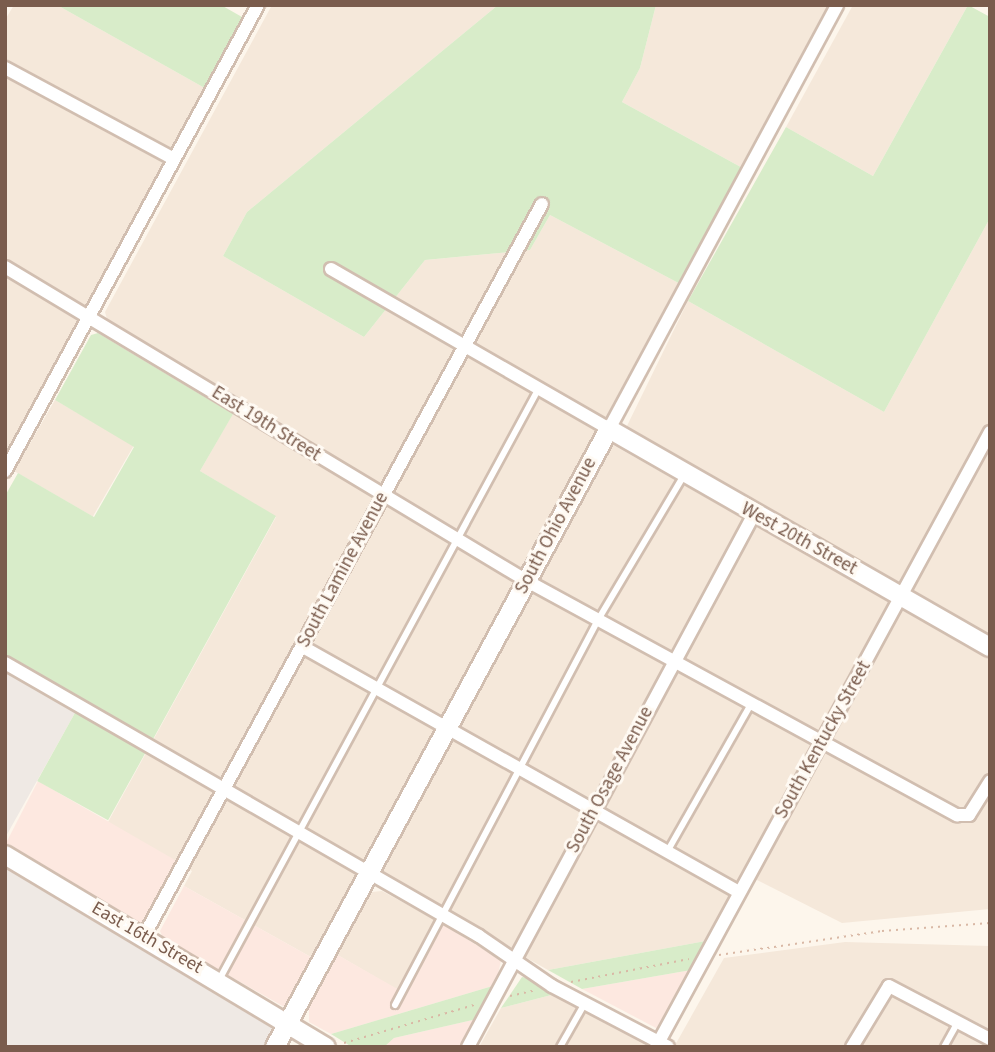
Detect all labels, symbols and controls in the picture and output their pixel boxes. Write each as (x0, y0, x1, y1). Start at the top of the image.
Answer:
street label: East 19th Street (207, 381, 325, 467)
street label: South Ohio Avenue (510, 454, 602, 598)
street label: South Lamine Avenue (292, 488, 394, 652)
street label: West 20th Street (737, 498, 861, 580)
street label: South Kentucky Street (770, 657, 876, 823)
street label: South Osage Avenue (562, 703, 658, 857)
street label: East 16th Street (87, 897, 207, 979)

